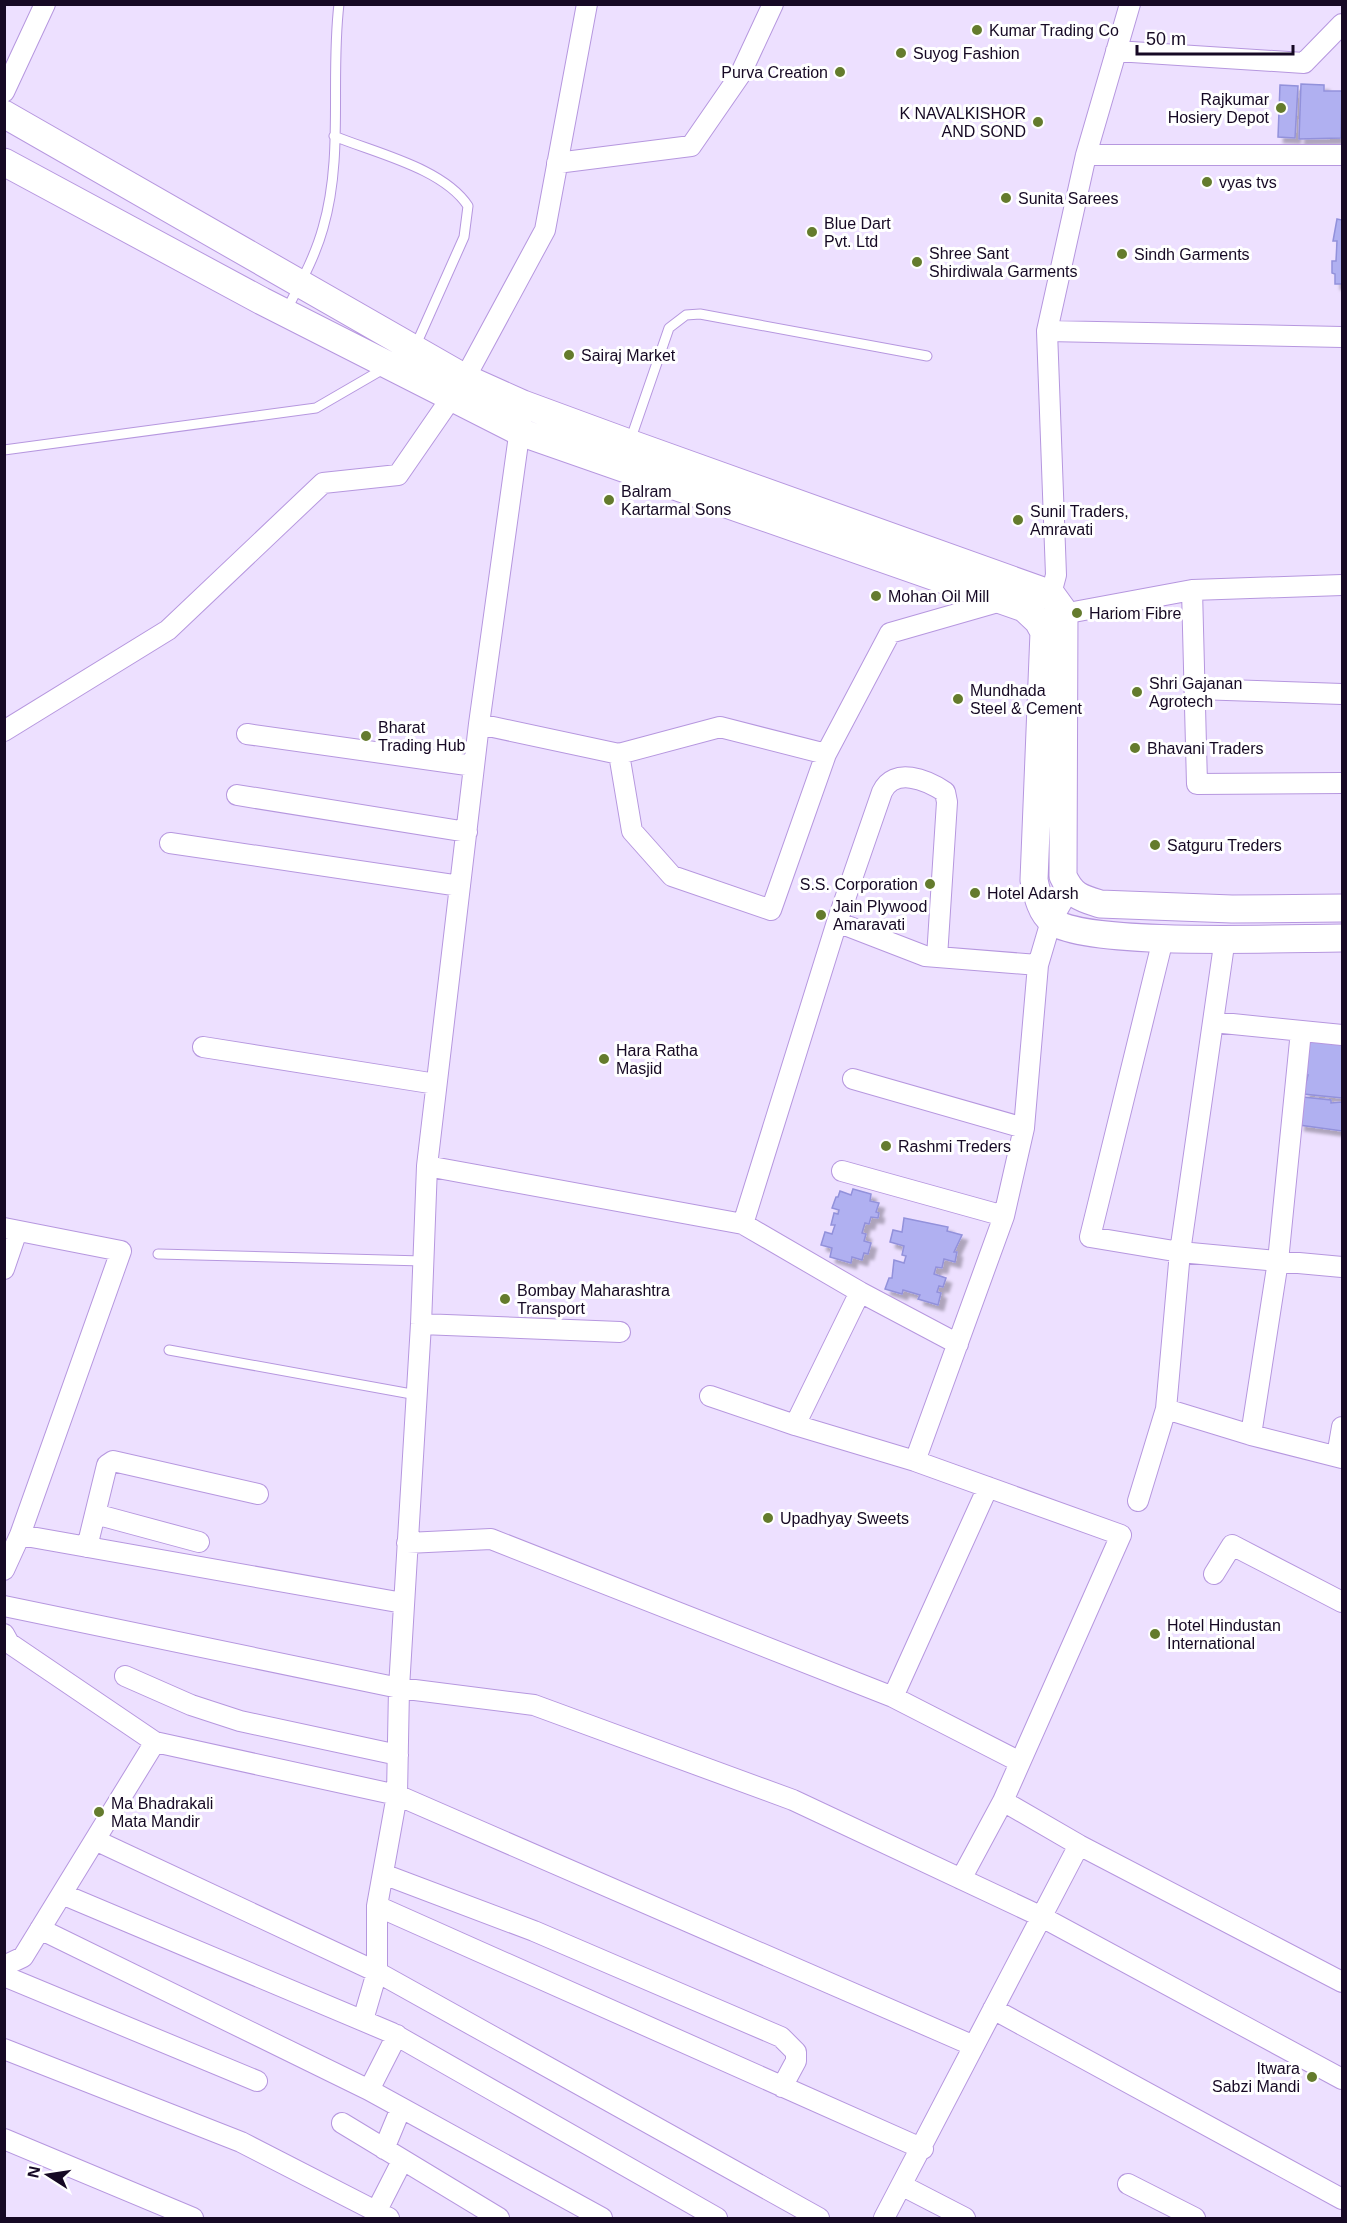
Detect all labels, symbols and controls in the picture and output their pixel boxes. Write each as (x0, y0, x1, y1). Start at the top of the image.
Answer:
scale bar (1137, 18, 1293, 56)
place label: Kumar Trading Co (989, 22, 1119, 39)
marker: Kumar Trading Co (970, 23, 984, 37)
text: 50 m (1146, 29, 1186, 49)
place label: Suyog Fashion (913, 45, 1020, 62)
marker: Suyog Fashion (894, 46, 908, 60)
place label: Purva Creation (721, 64, 828, 81)
marker: Purva Creation (833, 65, 847, 79)
place label: Rajkumar Hosiery Depot (1168, 91, 1270, 126)
marker: Rajkumar Hosiery Depot (1274, 101, 1288, 115)
place label: K NAVALKISHOR AND SOND (899, 105, 1026, 140)
marker: K NAVALKISHOR AND SOND (1031, 115, 1045, 129)
place label: vyas tvs (1219, 174, 1277, 191)
marker: vyas tvs (1200, 175, 1214, 189)
place label: Sunita Sarees (1018, 190, 1119, 207)
marker: Sunita Sarees (999, 191, 1013, 205)
place label: Blue Dart Pvt. Ltd (824, 215, 891, 250)
marker: Blue Dart Pvt. Ltd (805, 225, 819, 239)
place label: Shree Sant Shirdiwala Garments (929, 245, 1078, 280)
place label: Sindh Garments (1134, 246, 1250, 263)
marker: Sindh Garments (1115, 247, 1129, 261)
marker: Shree Sant Shirdiwala Garments (910, 255, 924, 269)
place label: Sairaj Market (581, 347, 676, 364)
marker: Sairaj Market (562, 348, 576, 362)
place label: Balram Kartarmal Sons (621, 483, 731, 518)
marker: Balram Kartarmal Sons (602, 493, 616, 507)
place label: Sunil Traders, Amravati (1030, 503, 1129, 538)
marker: Sunil Traders, Amravati (1011, 513, 1025, 527)
place label: Mohan Oil Mill (888, 588, 989, 605)
marker: Mohan Oil Mill (869, 589, 883, 603)
place label: Hariom Fibre (1089, 605, 1182, 622)
marker: Hariom Fibre (1070, 606, 1084, 620)
place label: Shri Gajanan Agrotech (1149, 675, 1242, 710)
place label: Mundhada Steel & Cement (970, 682, 1083, 717)
marker: Shri Gajanan Agrotech (1130, 685, 1144, 699)
marker: Mundhada Steel & Cement (951, 692, 965, 706)
place label: Bharat Trading Hub (378, 719, 466, 754)
marker: Bharat Trading Hub (359, 729, 373, 743)
place label: Bhavani Traders (1147, 740, 1264, 757)
marker: Bhavani Traders (1128, 741, 1142, 755)
place label: Satguru Treders (1167, 837, 1282, 854)
marker: Satguru Treders (1148, 838, 1162, 852)
place label: S.S. Corporation (800, 876, 918, 893)
marker: S.S. Corporation (923, 877, 937, 891)
place label: Hotel Adarsh (987, 885, 1079, 902)
marker: Hotel Adarsh (968, 886, 982, 900)
place label: Jain Plywood Amaravati (833, 898, 927, 933)
marker: Jain Plywood Amaravati (814, 908, 828, 922)
place label: Hara Ratha Masjid (616, 1042, 698, 1077)
marker: Hara Ratha Masjid (597, 1052, 611, 1066)
place label: Rashmi Treders (898, 1138, 1011, 1155)
marker: Rashmi Treders (879, 1139, 893, 1153)
place label: Bombay Maharashtra Transport (517, 1282, 670, 1317)
marker: Bombay Maharashtra Transport (498, 1292, 512, 1306)
place label: Upadhyay Sweets (780, 1510, 909, 1527)
marker: Upadhyay Sweets (761, 1511, 775, 1525)
place label: Hotel Hindustan International (1167, 1617, 1281, 1652)
marker: Hotel Hindustan International (1148, 1627, 1162, 1641)
place label: Ma Bhadrakali Mata Mandir (111, 1795, 213, 1830)
marker: Ma Bhadrakali Mata Mandir (92, 1805, 106, 1819)
place label: Itwara Sabzi Mandi (1212, 2060, 1300, 2095)
marker: Itwara Sabzi Mandi (1305, 2070, 1319, 2084)
north arrow (18, 2145, 78, 2205)
text: N (24, 2165, 43, 2179)

